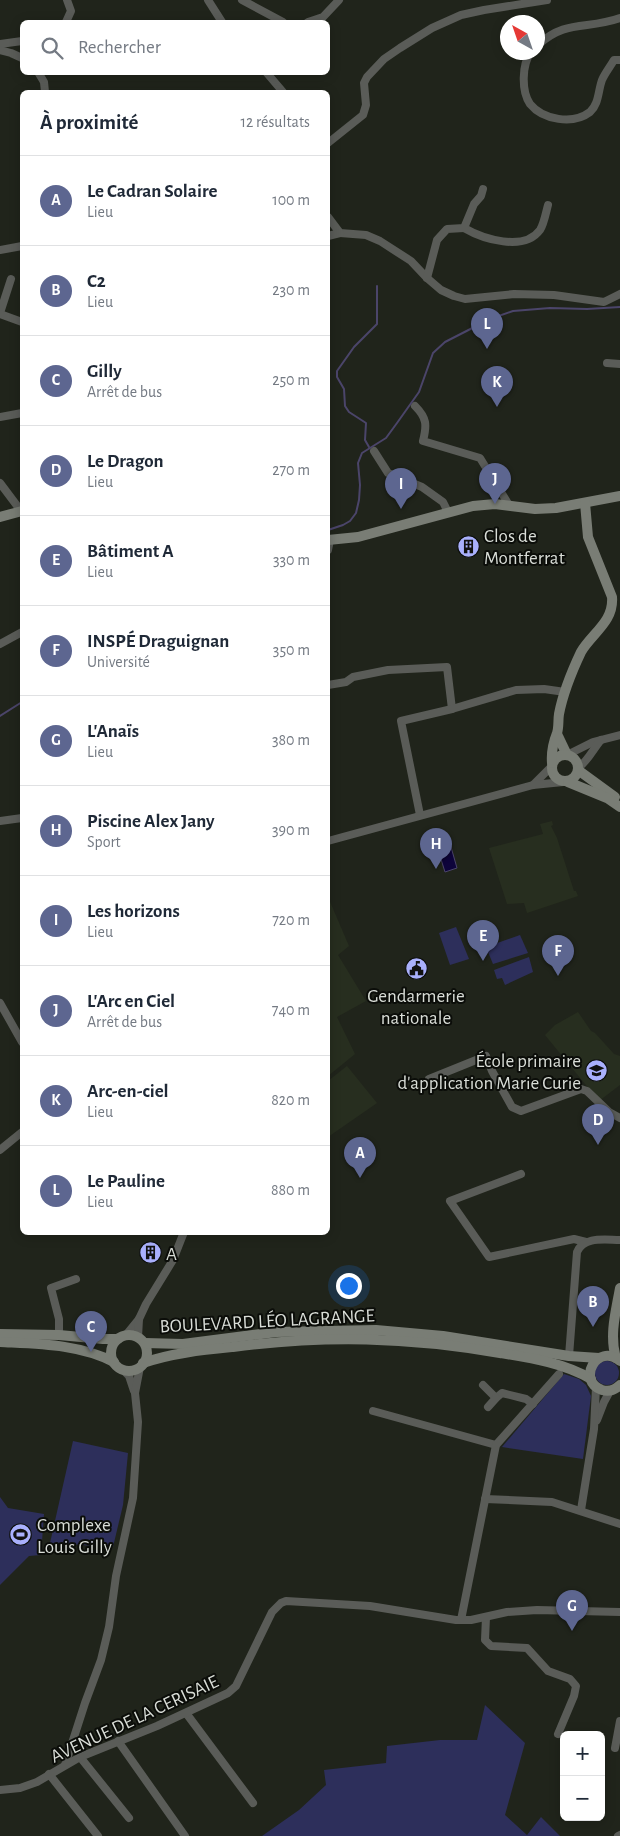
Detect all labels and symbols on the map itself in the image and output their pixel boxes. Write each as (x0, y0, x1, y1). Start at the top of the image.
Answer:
north arrow (500, 15, 545, 60)
pin: L (471, 308, 503, 349)
pin: K (481, 366, 513, 407)
pin: J (479, 463, 511, 504)
pin: I (385, 468, 417, 509)
place label: Clos de Montferrat (484, 527, 565, 568)
building icon: Clos de Montferrat (456, 534, 480, 558)
pin: H (420, 828, 452, 869)
pin: E (467, 920, 499, 961)
pin: F (542, 935, 574, 976)
public building icon: Gendarmerie nationale (404, 957, 428, 981)
place label: Gendarmerie nationale (367, 987, 465, 1028)
place label: École primaire d'application Marie Curie (398, 1050, 581, 1093)
school or university icon: École primaire d'application Marie Curie (585, 1059, 609, 1083)
pin: D (582, 1104, 614, 1145)
pin: A (344, 1137, 376, 1178)
building icon: A (138, 1241, 162, 1265)
place label: A (166, 1245, 177, 1264)
your location (336, 1273, 362, 1299)
pin: B (577, 1286, 609, 1327)
street label: BOULEVARD LÉO LAGRANGE (159, 1304, 375, 1337)
pin: C (75, 1311, 107, 1352)
place label: Complexe Louis Gilly (37, 1516, 112, 1557)
sports icon: Complexe Louis Gilly (9, 1523, 33, 1547)
pin: G (556, 1590, 588, 1631)
street label: AVENUE DE LA CERISAIE (48, 1672, 222, 1767)

